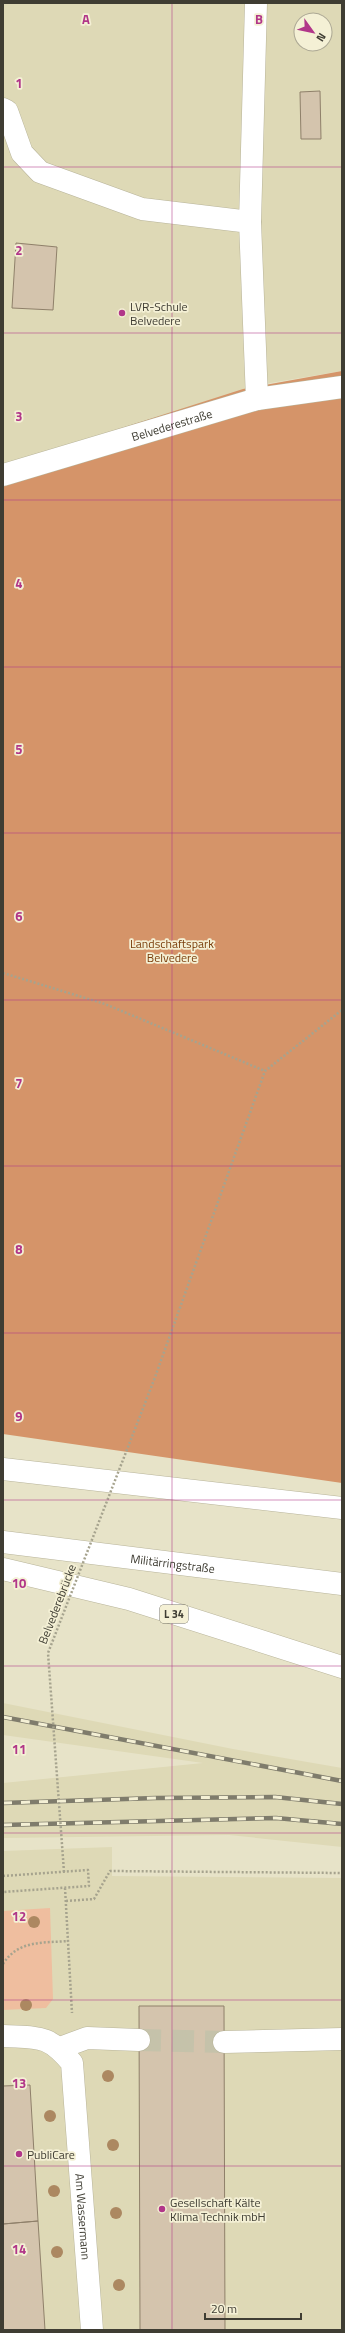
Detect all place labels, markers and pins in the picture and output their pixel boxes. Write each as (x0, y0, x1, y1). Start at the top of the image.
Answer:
place label: LVR-Schule Belvedere (130, 297, 188, 330)
marker: LVR-Schule Belvedere (117, 308, 127, 318)
place label: PubliCare (27, 2145, 75, 2164)
marker: PubliCare (14, 2149, 24, 2159)
place label: Gesellschaft Kälte Klima Technik mbH (170, 2193, 266, 2226)
marker: Gesellschaft Kälte Klima Technik mbH (157, 2204, 167, 2214)

